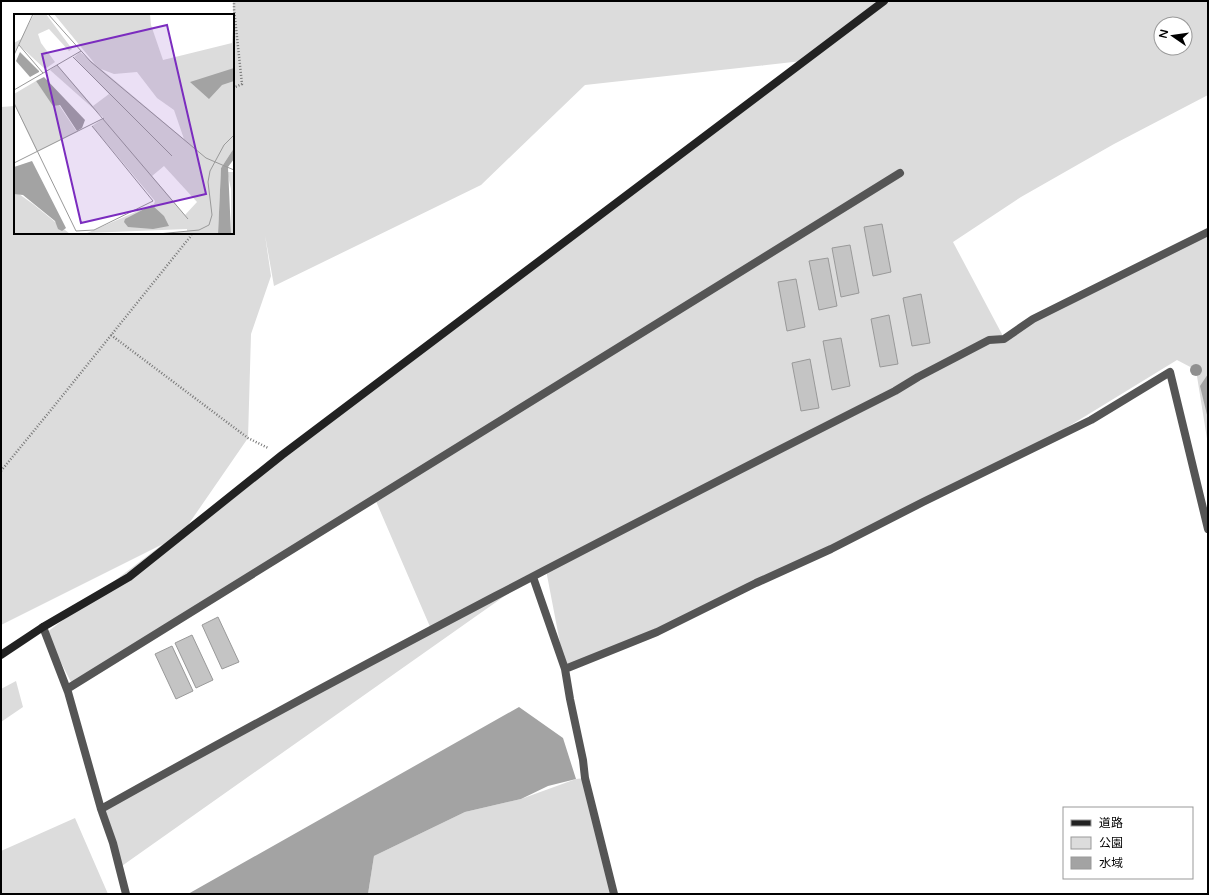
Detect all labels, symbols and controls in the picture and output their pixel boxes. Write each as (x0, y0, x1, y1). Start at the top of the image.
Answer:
inset map (14, 14, 234, 234)
north arrow (1153, 16, 1193, 56)
text: N (1156, 28, 1171, 40)
legend (1063, 807, 1193, 879)
text: 道路 (1099, 816, 1123, 830)
text: 公園 (1099, 836, 1123, 850)
text: 水域 (1099, 856, 1123, 870)

